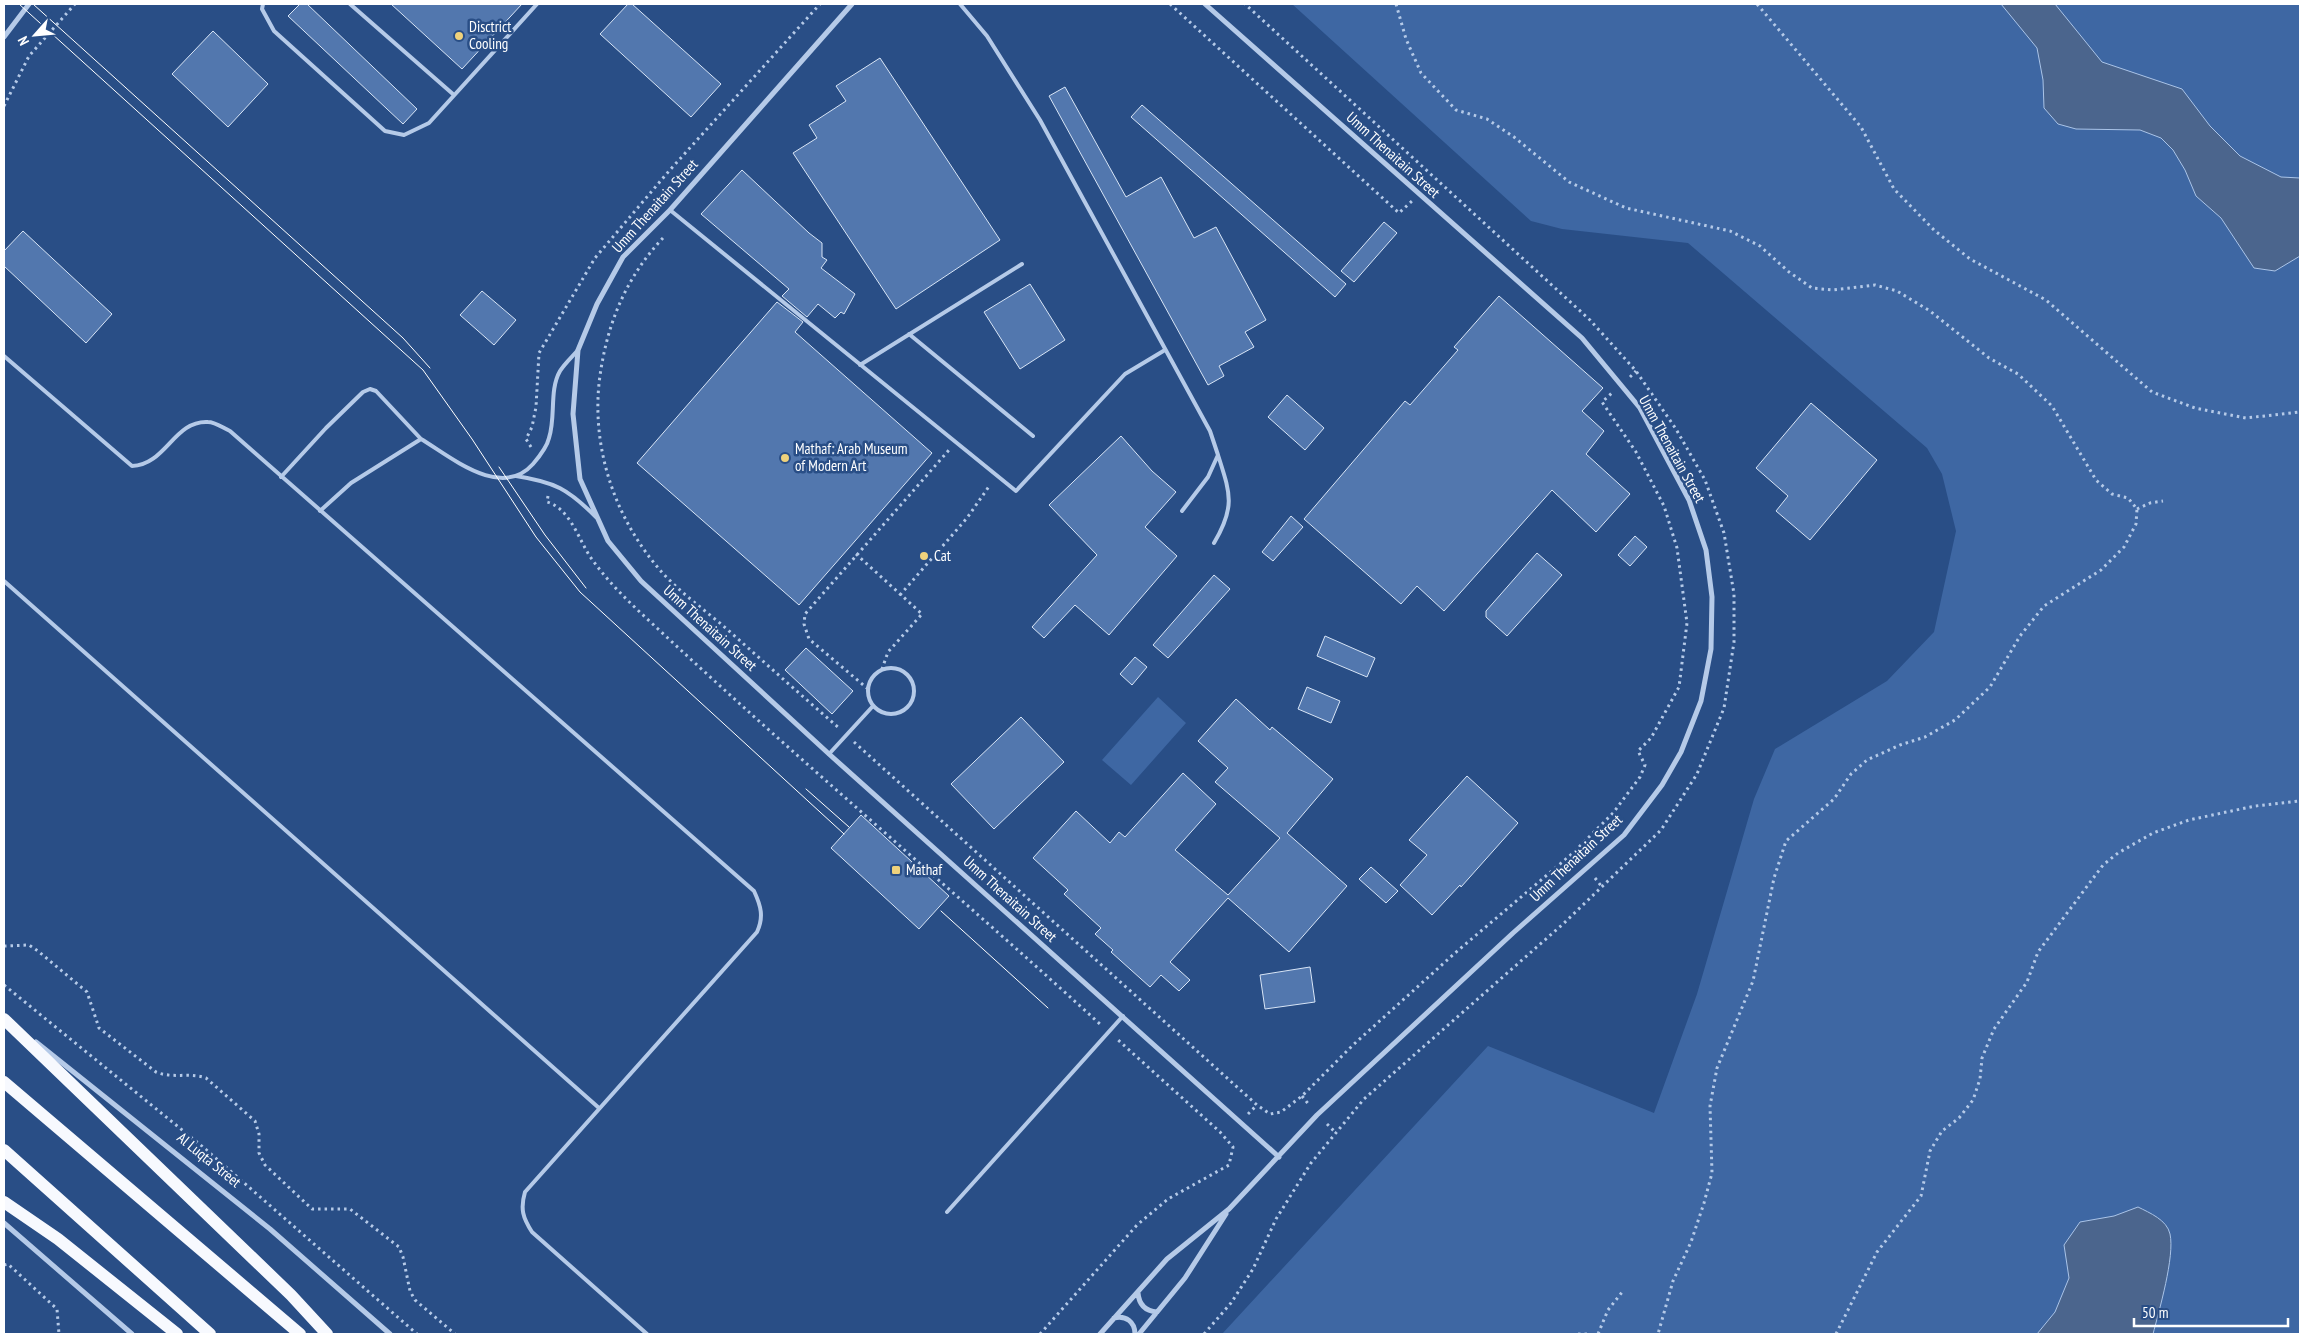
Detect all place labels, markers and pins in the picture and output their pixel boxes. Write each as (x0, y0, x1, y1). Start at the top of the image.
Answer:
place label: Disctrict Cooling (469, 17, 512, 53)
marker: Disctrict Cooling (453, 30, 465, 42)
place label: Mathaf: Arab Museum of Modern Art (795, 439, 908, 475)
marker: Mathaf: Arab Museum of Modern Art (779, 452, 791, 464)
place label: Cat (934, 546, 951, 565)
marker: Cat (918, 550, 930, 562)
place label: Mathaf (906, 860, 943, 879)
marker: Mathaf (890, 864, 902, 876)

